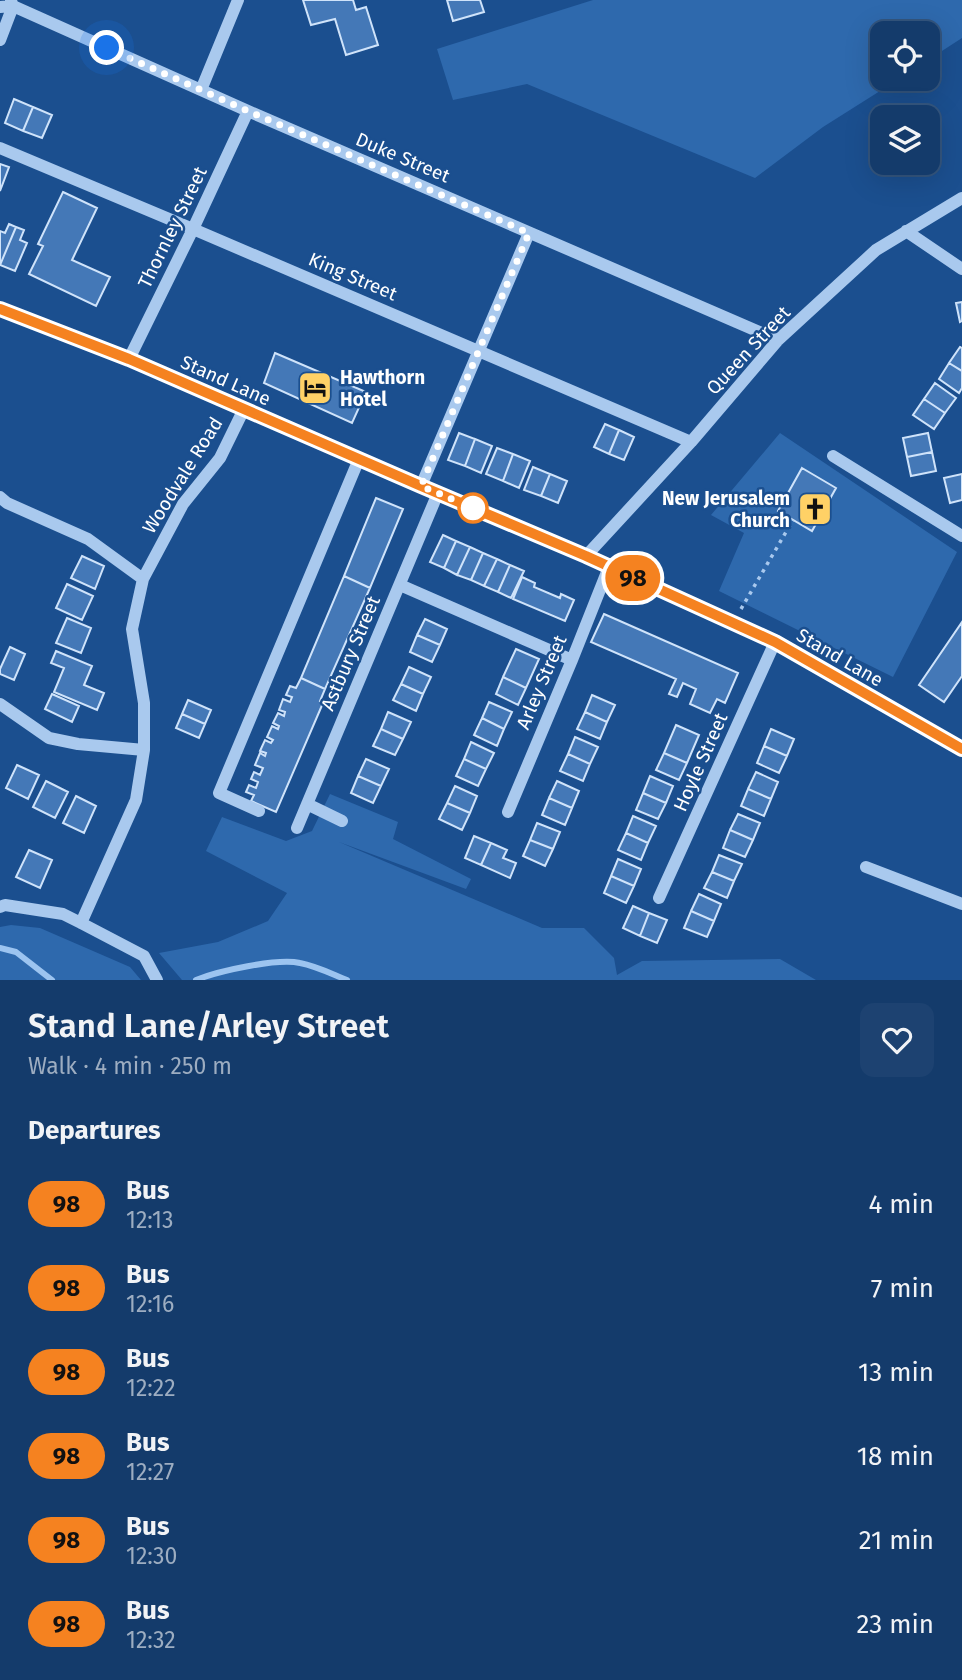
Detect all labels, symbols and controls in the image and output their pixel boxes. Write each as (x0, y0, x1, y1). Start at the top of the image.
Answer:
map controls (870, 21, 940, 175)
button: locate (870, 21, 940, 91)
your location (89, 30, 124, 65)
button: layers (870, 105, 940, 175)
street label: Duke Street (352, 127, 453, 188)
street label: Thornley Street (133, 163, 212, 292)
street label: King Street (305, 247, 401, 305)
street label: Queen Street (702, 301, 795, 399)
street label: Stand Lane (177, 350, 274, 410)
place label: Hawthorn Hotel (340, 366, 425, 411)
hotel icon: Hawthorn Hotel (296, 369, 334, 407)
street label: Woodvale Road (137, 413, 227, 538)
place label: New Jerusalem Church (662, 487, 790, 532)
church icon: New Jerusalem Church (796, 490, 834, 528)
unlabelled marker (458, 493, 488, 523)
line badge: 98 (602, 555, 664, 601)
text: 98 (619, 564, 647, 592)
street label: Astbury Street (316, 592, 385, 714)
street label: Stand Lane (792, 623, 887, 691)
street label: Arley Street (511, 632, 572, 733)
street label: Hoyle Street (668, 709, 733, 815)
button: heart (860, 1003, 934, 1077)
text: Stand Lane/Arley Street (28, 1006, 389, 1046)
text: Walk · 4 min · 250 m (28, 1052, 232, 1080)
text: Departures (28, 1115, 161, 1146)
text: Bus (126, 1175, 169, 1206)
text: 4 min (868, 1189, 934, 1220)
text: 98 (53, 1190, 80, 1218)
text: 12:13 (126, 1206, 173, 1234)
text: Bus (126, 1259, 169, 1290)
text: 7 min (871, 1273, 934, 1304)
text: 98 (53, 1274, 80, 1302)
text: 12:16 (126, 1290, 174, 1318)
text: Bus (126, 1343, 169, 1374)
text: 13 min (858, 1357, 934, 1388)
text: 98 (53, 1358, 80, 1386)
text: 12:22 (126, 1374, 176, 1402)
text: Bus (126, 1427, 169, 1458)
text: 18 min (857, 1441, 934, 1472)
text: 98 (53, 1442, 80, 1470)
text: 12:27 (126, 1458, 174, 1486)
text: Bus (126, 1511, 169, 1542)
text: 21 min (859, 1525, 934, 1556)
text: 98 (53, 1526, 80, 1554)
text: 12:30 (126, 1542, 177, 1570)
text: Bus (126, 1595, 169, 1626)
text: 23 min (857, 1609, 934, 1640)
text: 98 (53, 1610, 80, 1638)
text: 12:32 (126, 1626, 176, 1654)

